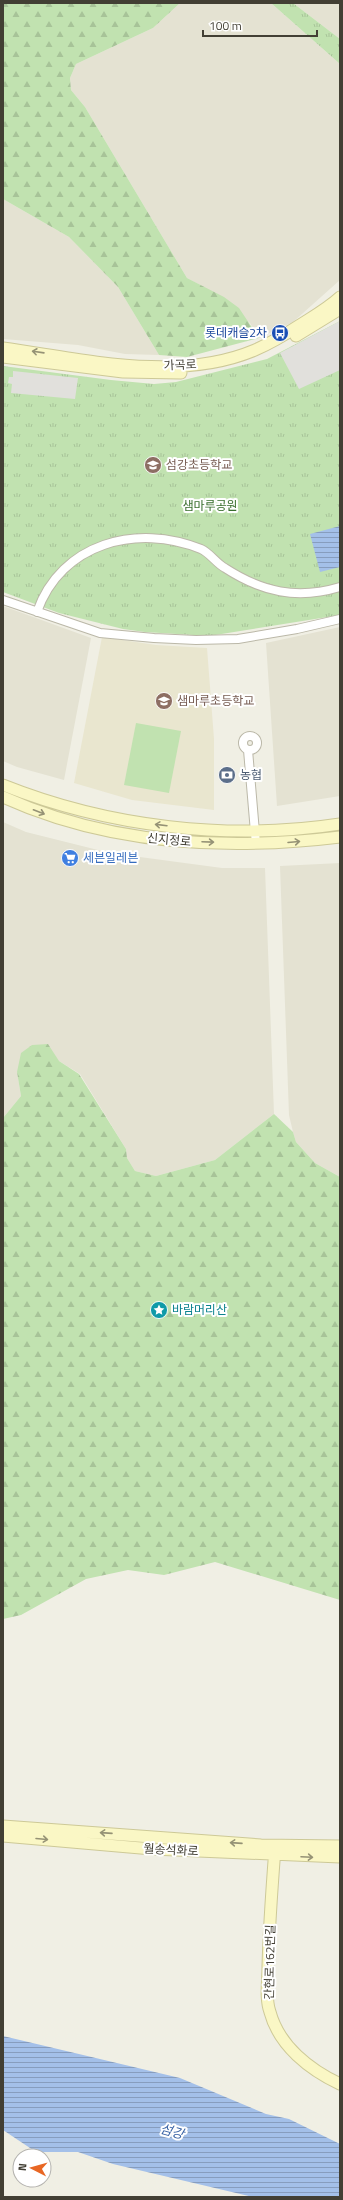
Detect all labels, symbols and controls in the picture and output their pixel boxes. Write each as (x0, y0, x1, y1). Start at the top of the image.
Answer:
scale bar (203, 12, 317, 38)
text: 100 m (209, 16, 242, 35)
place label: 롯데캐슬2차 (205, 323, 267, 342)
bus stop icon: 롯데캐슬2차 (270, 323, 290, 343)
one-way arrow (32, 349, 45, 356)
street label: 가곡로 (163, 354, 197, 375)
school or university icon: 섬강초등학교 (143, 455, 163, 475)
place label: 섬강초등학교 (166, 455, 232, 474)
park label: 샘마루공원 (182, 496, 238, 515)
school or university icon: 샘마루초등학교 (154, 691, 174, 711)
place label: 샘마루초등학교 (177, 691, 254, 710)
bank icon: 농협 (217, 765, 237, 785)
place label: 농협 (240, 765, 262, 784)
one-way arrow (33, 809, 45, 817)
one-way arrow (155, 821, 168, 829)
street label: 신지정로 (146, 828, 192, 851)
one-way arrow (287, 838, 300, 845)
one-way arrow (201, 839, 214, 846)
supermarket icon: 세븐일레븐 (60, 848, 80, 868)
place label: 세븐일레븐 (83, 848, 138, 867)
place icon: 바람머리산 (149, 1300, 169, 1320)
place label: 바람머리산 (172, 1300, 227, 1319)
one-way arrow (100, 1830, 113, 1837)
one-way arrow (35, 1836, 48, 1843)
street label: 월송석화로 (143, 1839, 199, 1860)
one-way arrow (230, 1839, 243, 1846)
one-way arrow (300, 1853, 313, 1861)
street label: 간현로162번길 (259, 1924, 280, 2000)
water label: 섬강 (158, 2118, 188, 2144)
north arrow (12, 2148, 52, 2188)
text: N (14, 2162, 30, 2172)

